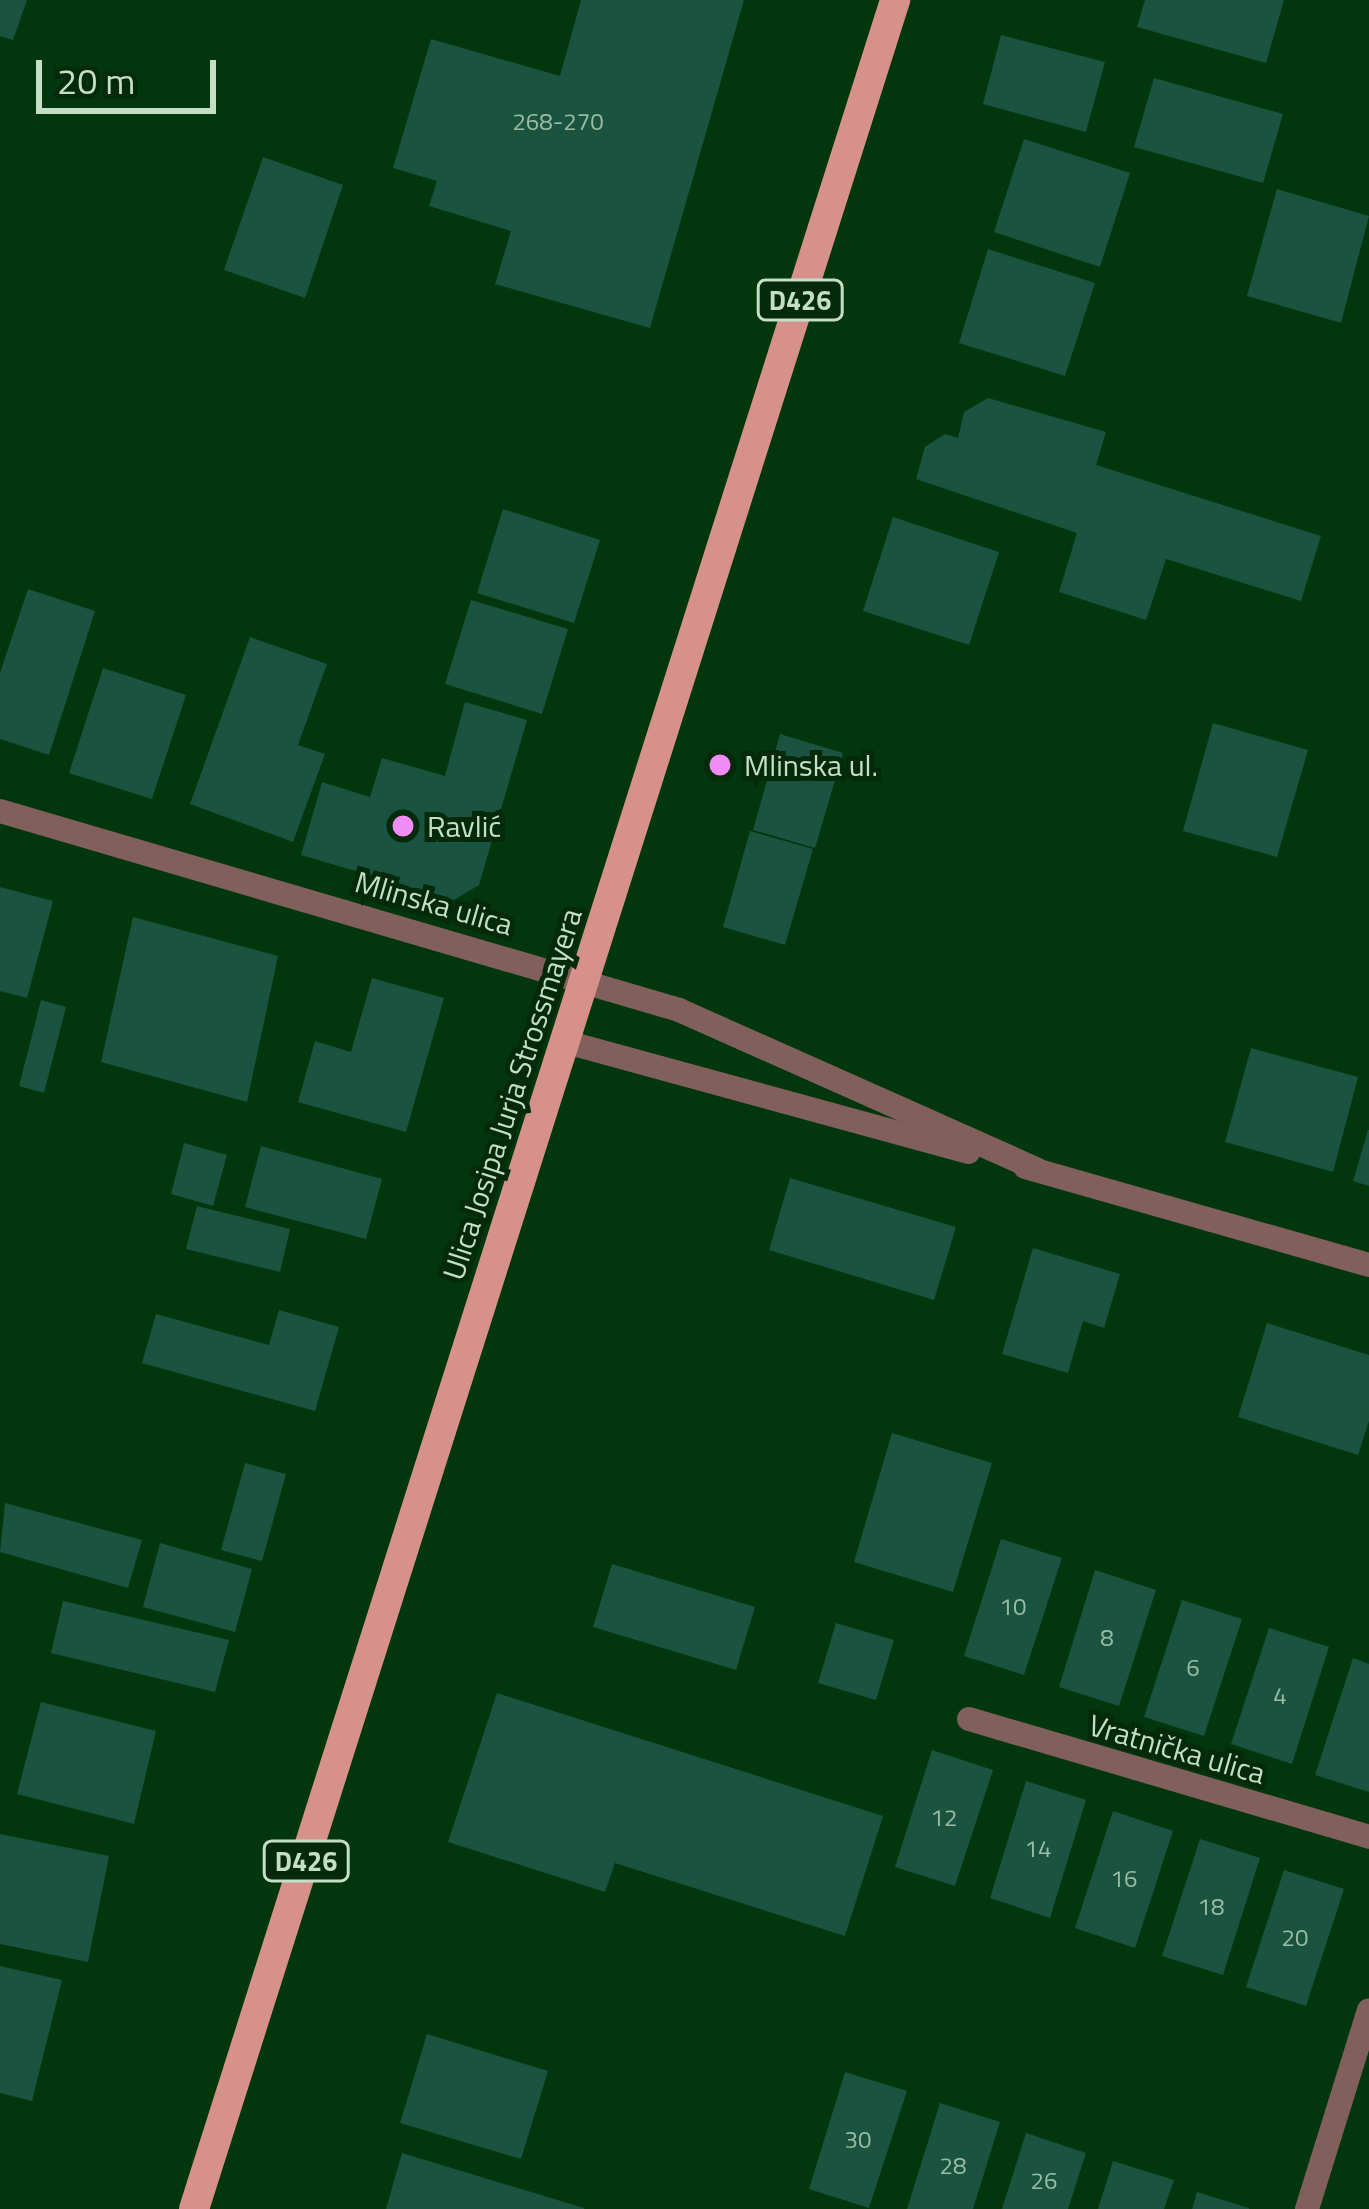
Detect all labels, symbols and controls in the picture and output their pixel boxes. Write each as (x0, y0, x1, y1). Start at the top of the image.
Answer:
scale bar (42, 36, 222, 110)
text: 20 m (57, 53, 135, 108)
house number: 268-270 (512, 108, 604, 136)
road number: D426 (755, 279, 845, 321)
place label: Mlinska ul. (744, 747, 878, 783)
marker: Mlinska ul. (707, 752, 733, 778)
place label: Ravlić (427, 808, 501, 844)
marker: Ravlić (390, 813, 416, 839)
street label: Mlinska ulica (351, 863, 517, 943)
street label: Ulica Josipa Jurja Strossmayera (435, 904, 589, 1284)
house number: 10 (1000, 1593, 1026, 1621)
house number: 8 (1100, 1624, 1114, 1652)
house number: 6 (1186, 1654, 1200, 1682)
house number: 4 (1273, 1682, 1287, 1710)
street label: Vratnička ulica (1085, 1707, 1269, 1791)
house number: 12 (931, 1804, 957, 1832)
house number: 14 (1025, 1835, 1051, 1863)
road number: D426 (261, 1840, 351, 1882)
house number: 16 (1111, 1865, 1137, 1893)
house number: 18 (1198, 1893, 1224, 1921)
house number: 20 (1282, 1924, 1308, 1952)
house number: 30 (845, 2126, 871, 2154)
house number: 28 (940, 2152, 966, 2180)
house number: 26 (1031, 2167, 1057, 2195)

